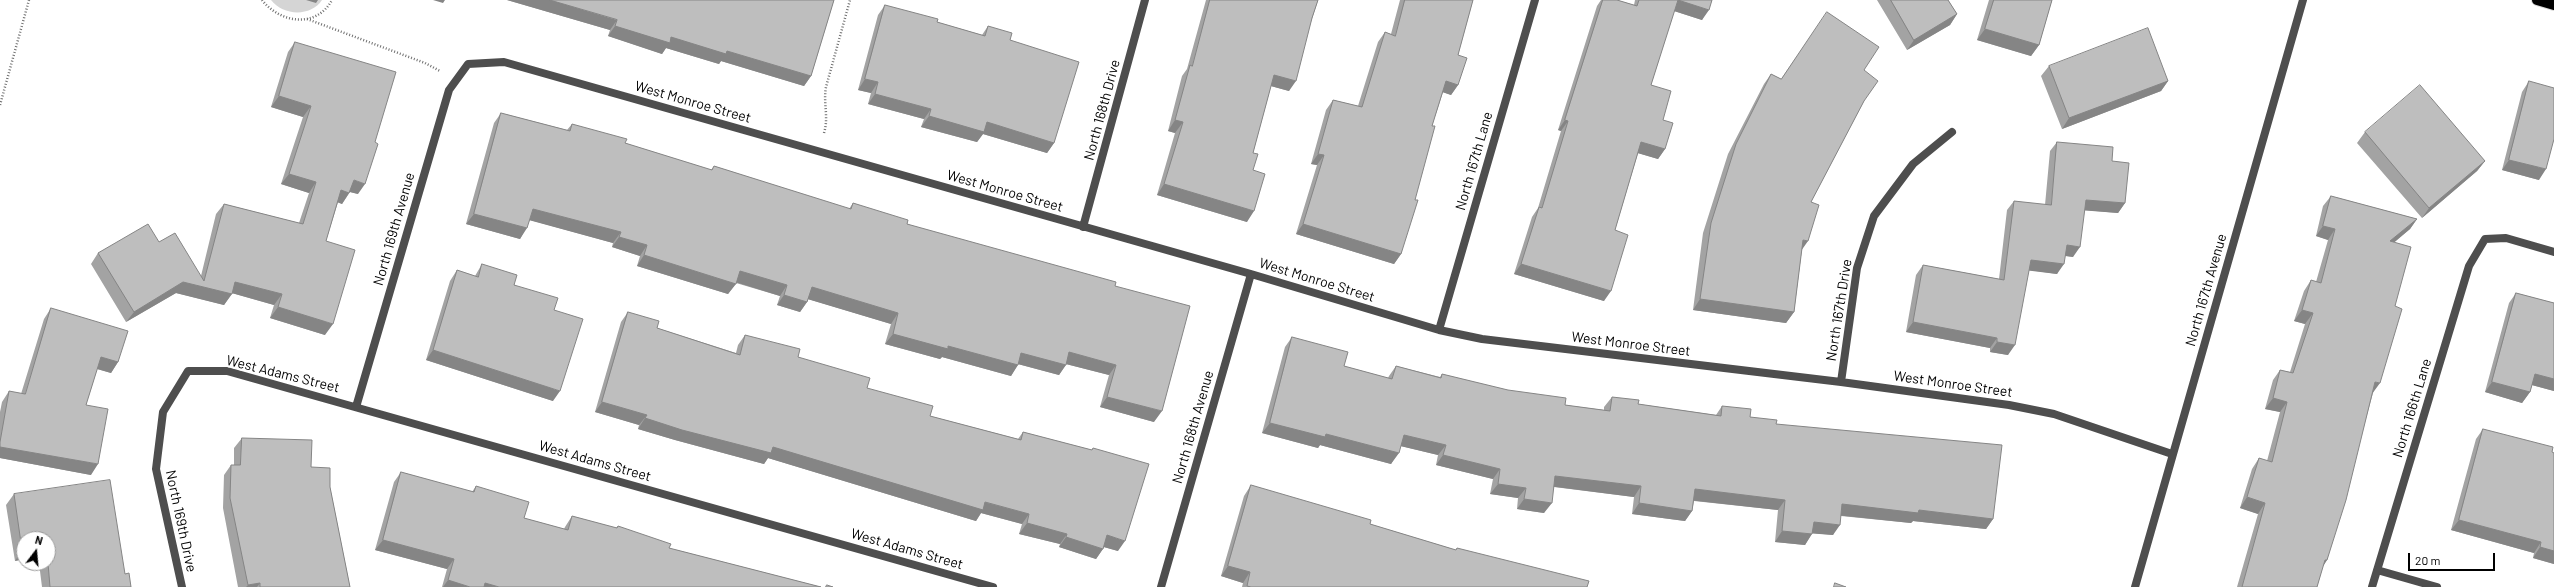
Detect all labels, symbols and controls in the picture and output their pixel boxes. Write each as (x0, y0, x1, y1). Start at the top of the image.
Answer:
street label: North 168th Drive (1080, 58, 1124, 162)
street label: West Monroe Street (633, 77, 753, 127)
street label: North 167th Lane (1452, 110, 1496, 212)
street label: West Monroe Street (945, 166, 1065, 216)
street label: North 169th Avenue (370, 170, 418, 288)
street label: North 167th Avenue (2182, 232, 2230, 348)
street label: West Monroe Street (1257, 254, 1377, 306)
street label: North 167th Drive (1823, 258, 1855, 362)
street label: West Monroe Street (1570, 328, 1692, 360)
street label: West Adams Street (225, 352, 341, 396)
street label: North 166th Lane (2389, 356, 2435, 460)
street label: West Monroe Street (1892, 367, 2014, 401)
street label: North 168th Avenue (1169, 368, 1217, 486)
street label: West Adams Street (537, 437, 653, 485)
street label: North 169th Drive (162, 468, 200, 574)
street label: West Adams Street (849, 525, 965, 573)
north arrow (16, 531, 56, 571)
text: N (34, 533, 44, 547)
scale bar (2410, 545, 2497, 571)
text: 20 m (2415, 553, 2441, 567)

